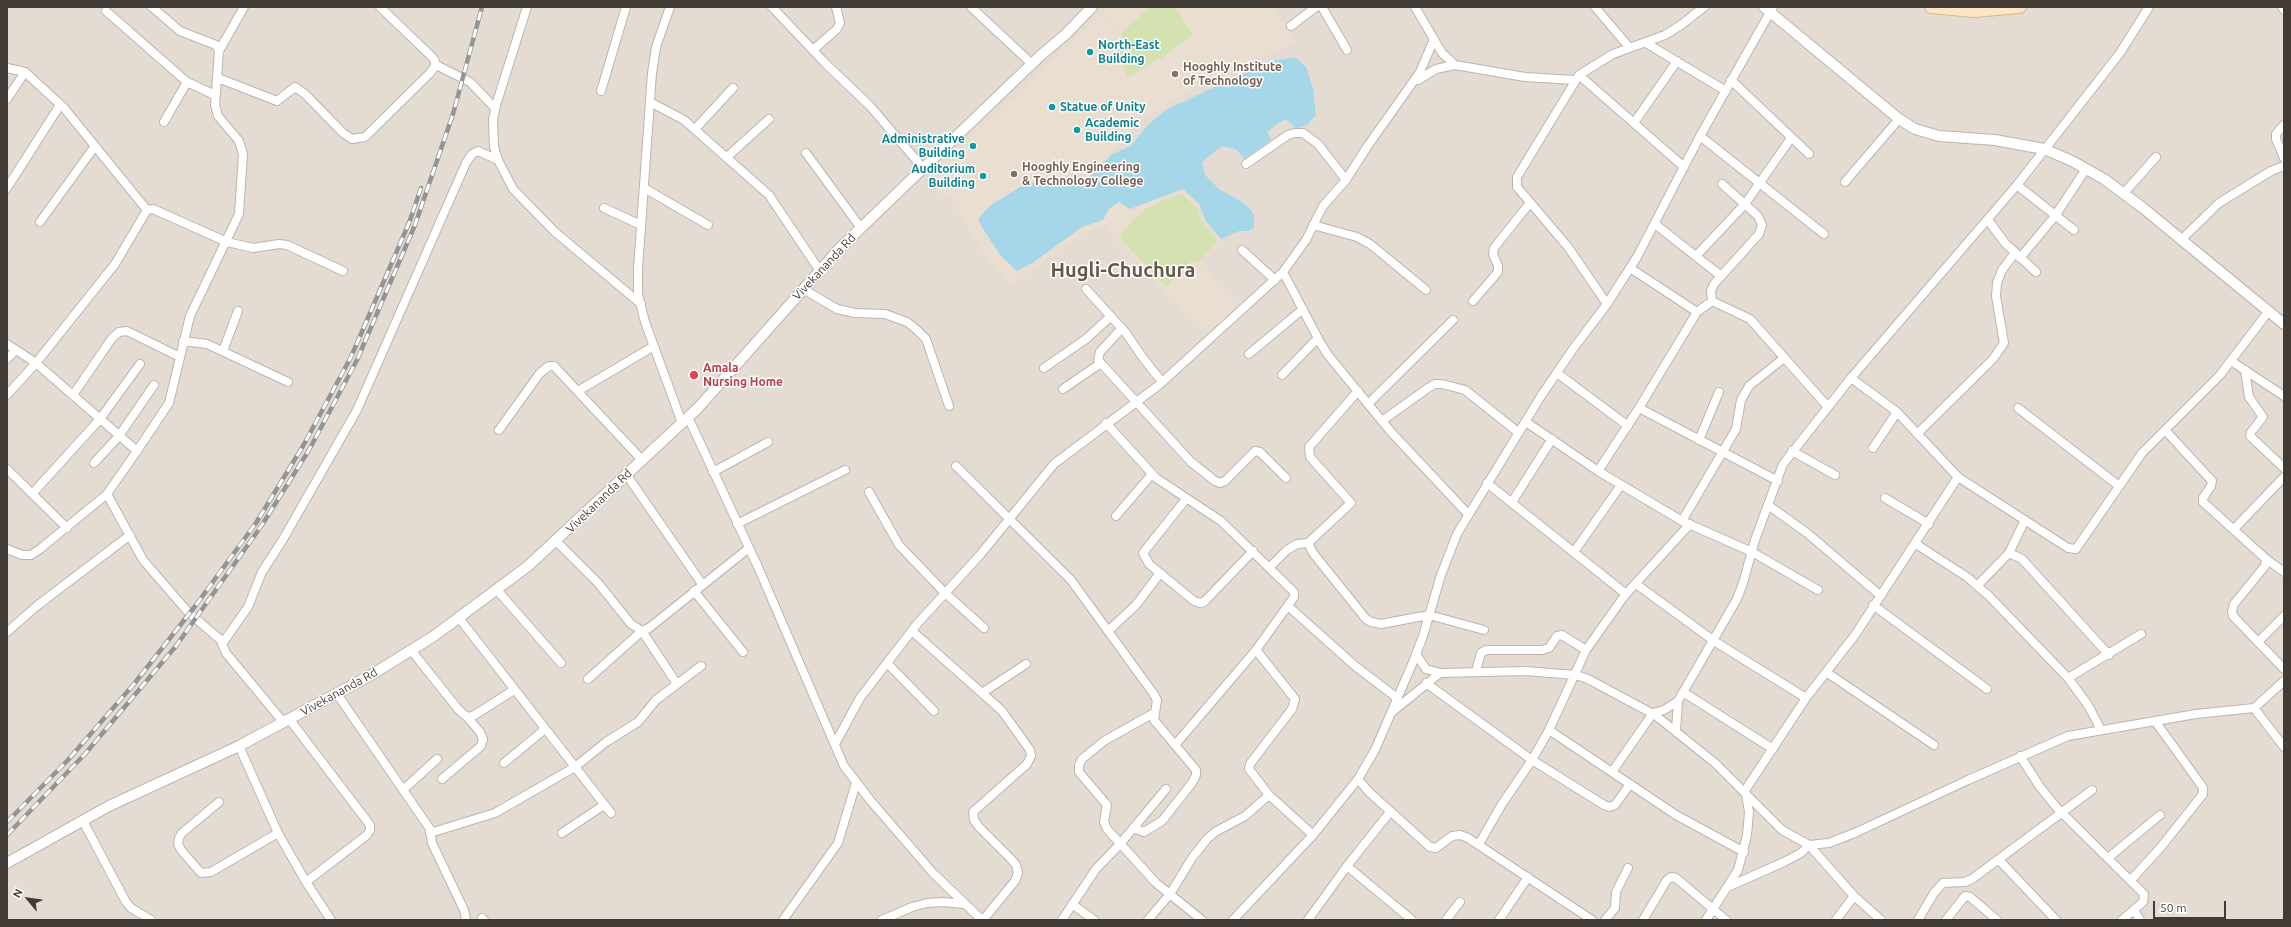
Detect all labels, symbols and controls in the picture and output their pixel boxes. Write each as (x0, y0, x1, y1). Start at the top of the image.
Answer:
place label: North-East Building (1098, 38, 1160, 66)
marker: North-East Building (1085, 47, 1095, 57)
place label: Hooghly Institute of Technology (1183, 60, 1282, 88)
marker: Hooghly Institute of Technology (1170, 69, 1180, 79)
place label: Statue of Unity (1060, 100, 1146, 114)
marker: Statue of Unity (1047, 102, 1057, 112)
place label: Academic Building (1085, 116, 1139, 144)
marker: Academic Building (1072, 125, 1082, 135)
place label: Administrative Building (882, 132, 965, 160)
marker: Administrative Building (968, 141, 978, 151)
place label: Hooghly Engineering & Technology College (1022, 160, 1144, 188)
place label: Auditorium Building (911, 162, 975, 190)
marker: Hooghly Engineering & Technology College (1009, 169, 1019, 179)
marker: Auditorium Building (978, 171, 988, 181)
street label: Vivekananda Rd (789, 231, 859, 303)
district label: Hugli-Chuchura (1051, 258, 1195, 282)
place label: Amala Nursing Home (703, 361, 783, 389)
marker: Amala Nursing Home (688, 369, 700, 381)
street label: Vivekananda Rd (563, 466, 635, 536)
street label: Vivekananda Rd (298, 665, 380, 719)
north arrow (8, 879, 48, 919)
text: N (10, 887, 25, 900)
scale bar (2155, 893, 2228, 919)
text: 50 m (2160, 901, 2187, 914)

